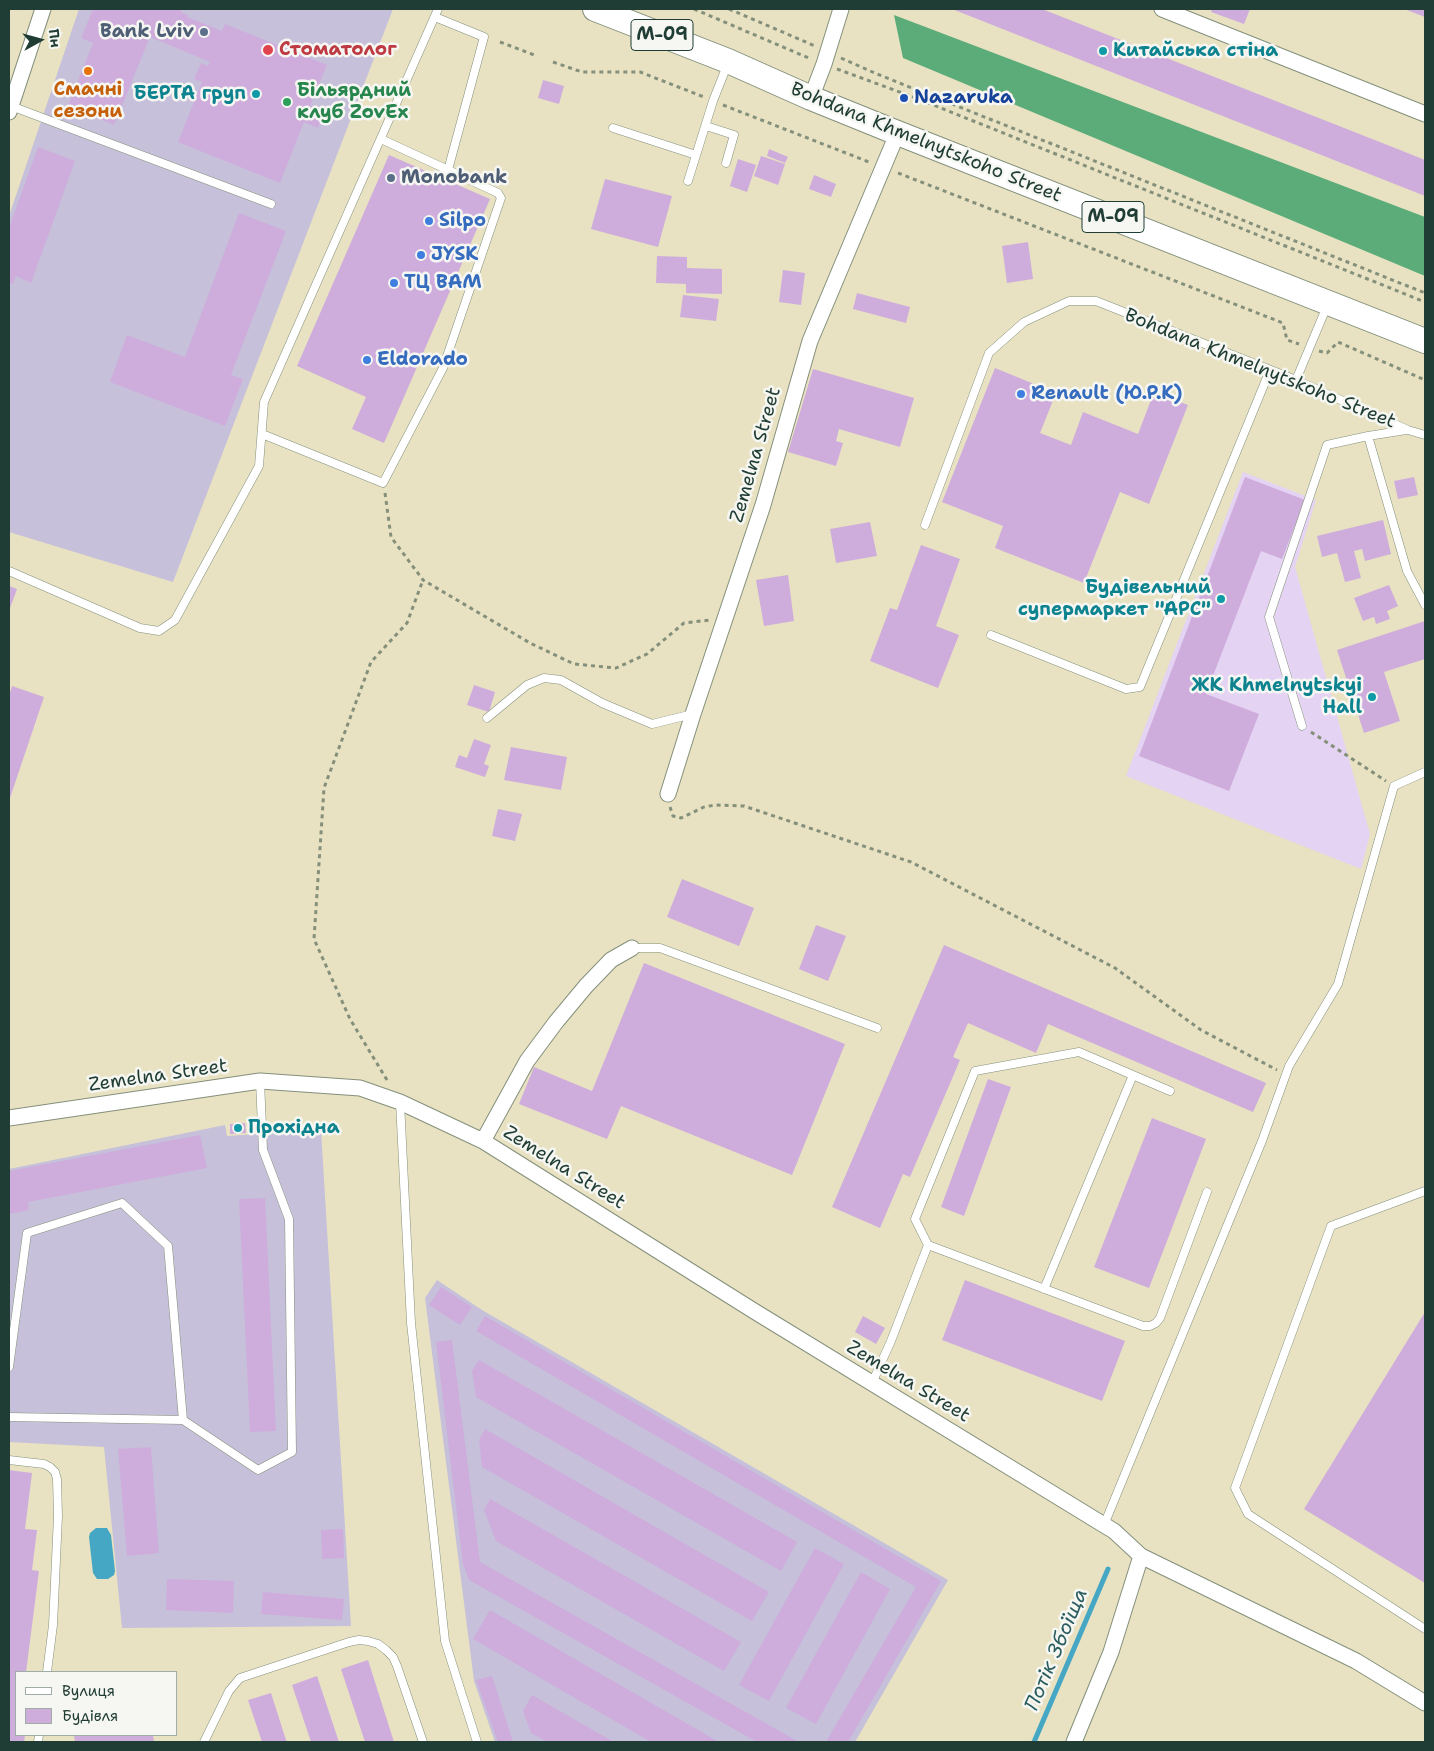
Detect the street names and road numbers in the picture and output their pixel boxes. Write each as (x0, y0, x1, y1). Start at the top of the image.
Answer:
road number: М-09 (631, 20, 693, 50)
street label: Bohdana Khmelnytskoho Street (787, 78, 1065, 208)
road number: М-09 (1082, 202, 1144, 232)
street label: Bohdana Khmelnytskoho Street (1121, 304, 1399, 434)
street label: Zemelna Street (726, 385, 786, 525)
street label: Zemelna Street (87, 1055, 229, 1097)
street label: Zemelna Street (499, 1121, 629, 1215)
street label: Zemelna Street (842, 1336, 974, 1428)

